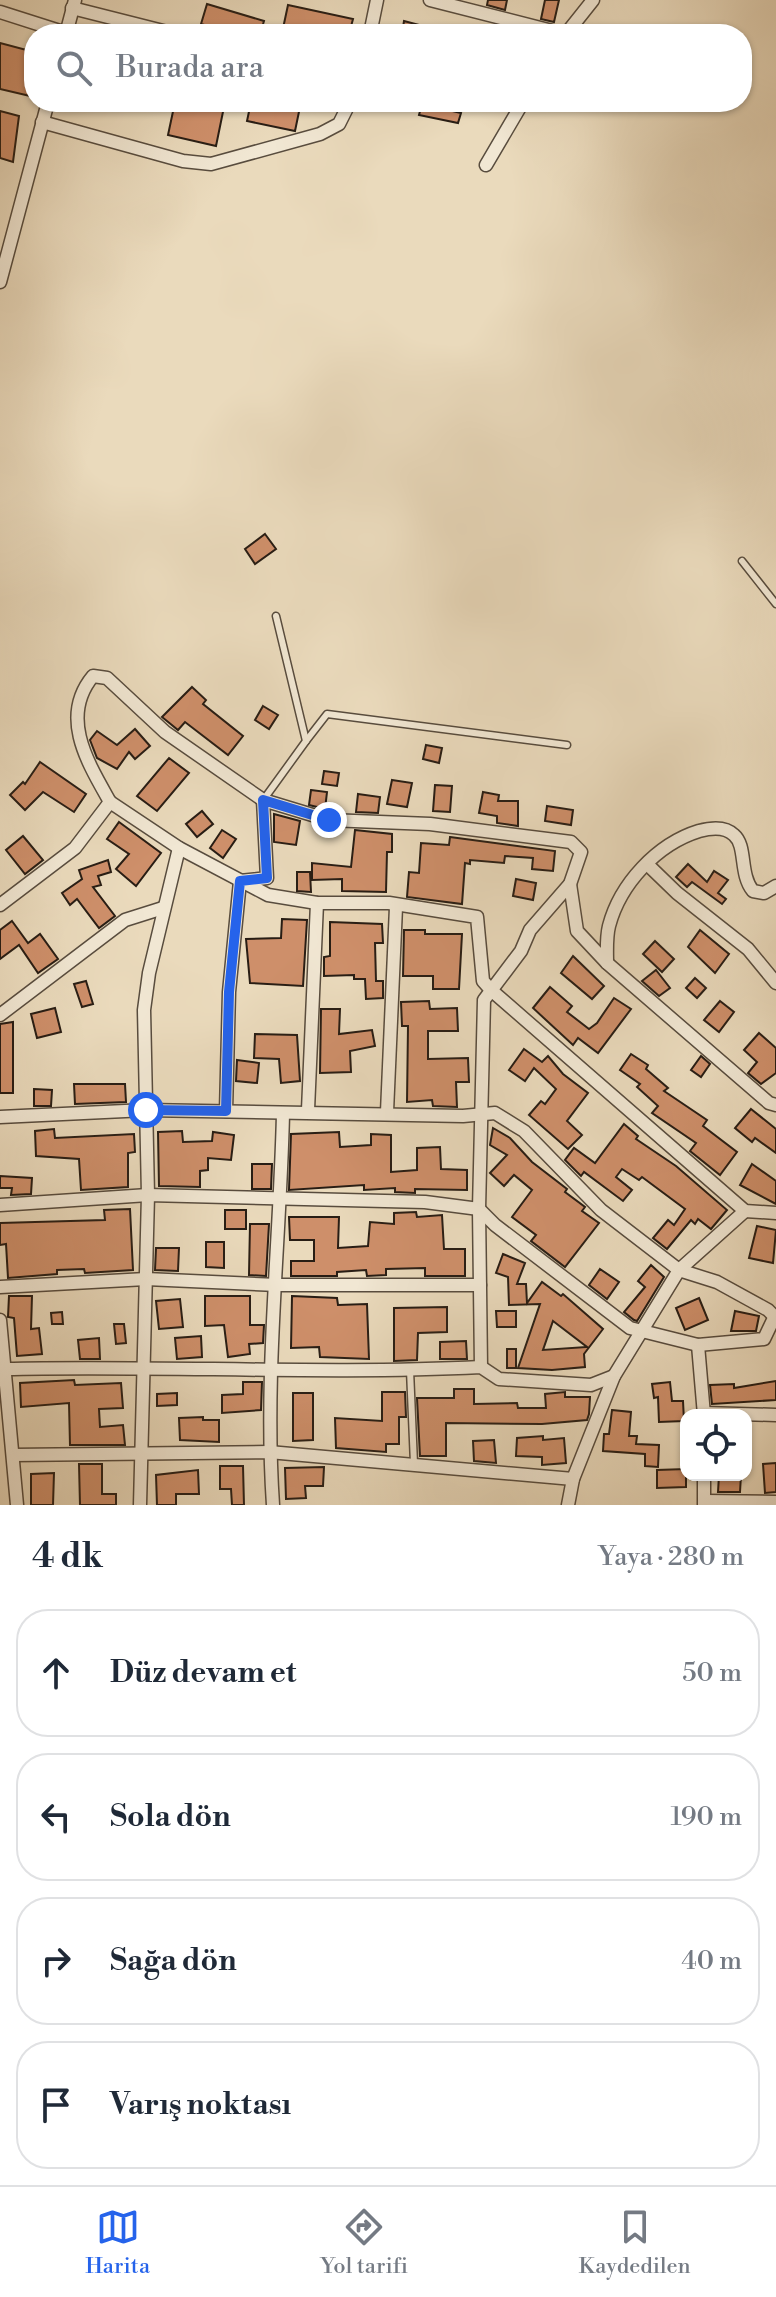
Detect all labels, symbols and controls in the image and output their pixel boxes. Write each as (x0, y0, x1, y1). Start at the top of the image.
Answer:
search box (24, 24, 752, 112)
icon: search (52, 46, 96, 90)
text: Burada ara (116, 49, 264, 87)
route end (311, 802, 347, 838)
route start (128, 1092, 164, 1128)
map controls (680, 1409, 752, 1481)
button: locate (680, 1409, 752, 1481)
text: 4 dk (32, 1536, 103, 1578)
text: Yaya · 280 m (598, 1541, 744, 1573)
icon: ahead (34, 1651, 78, 1695)
text: Düz devam et (110, 1654, 296, 1692)
text: 50 m (682, 1657, 742, 1689)
icon: left (34, 1795, 78, 1839)
text: Sola dön (110, 1798, 231, 1836)
text: 190 m (671, 1801, 742, 1833)
icon: right (34, 1939, 78, 1983)
text: Sağa dön (110, 1942, 237, 1980)
text: 40 m (681, 1945, 742, 1977)
icon: arrive (34, 2083, 78, 2127)
text: Varış noktası (110, 2086, 291, 2124)
tab: Harita (85, 2205, 150, 2280)
tab: Yol tarifi (321, 2205, 408, 2280)
tab: Kaydedilen (578, 2205, 691, 2280)

